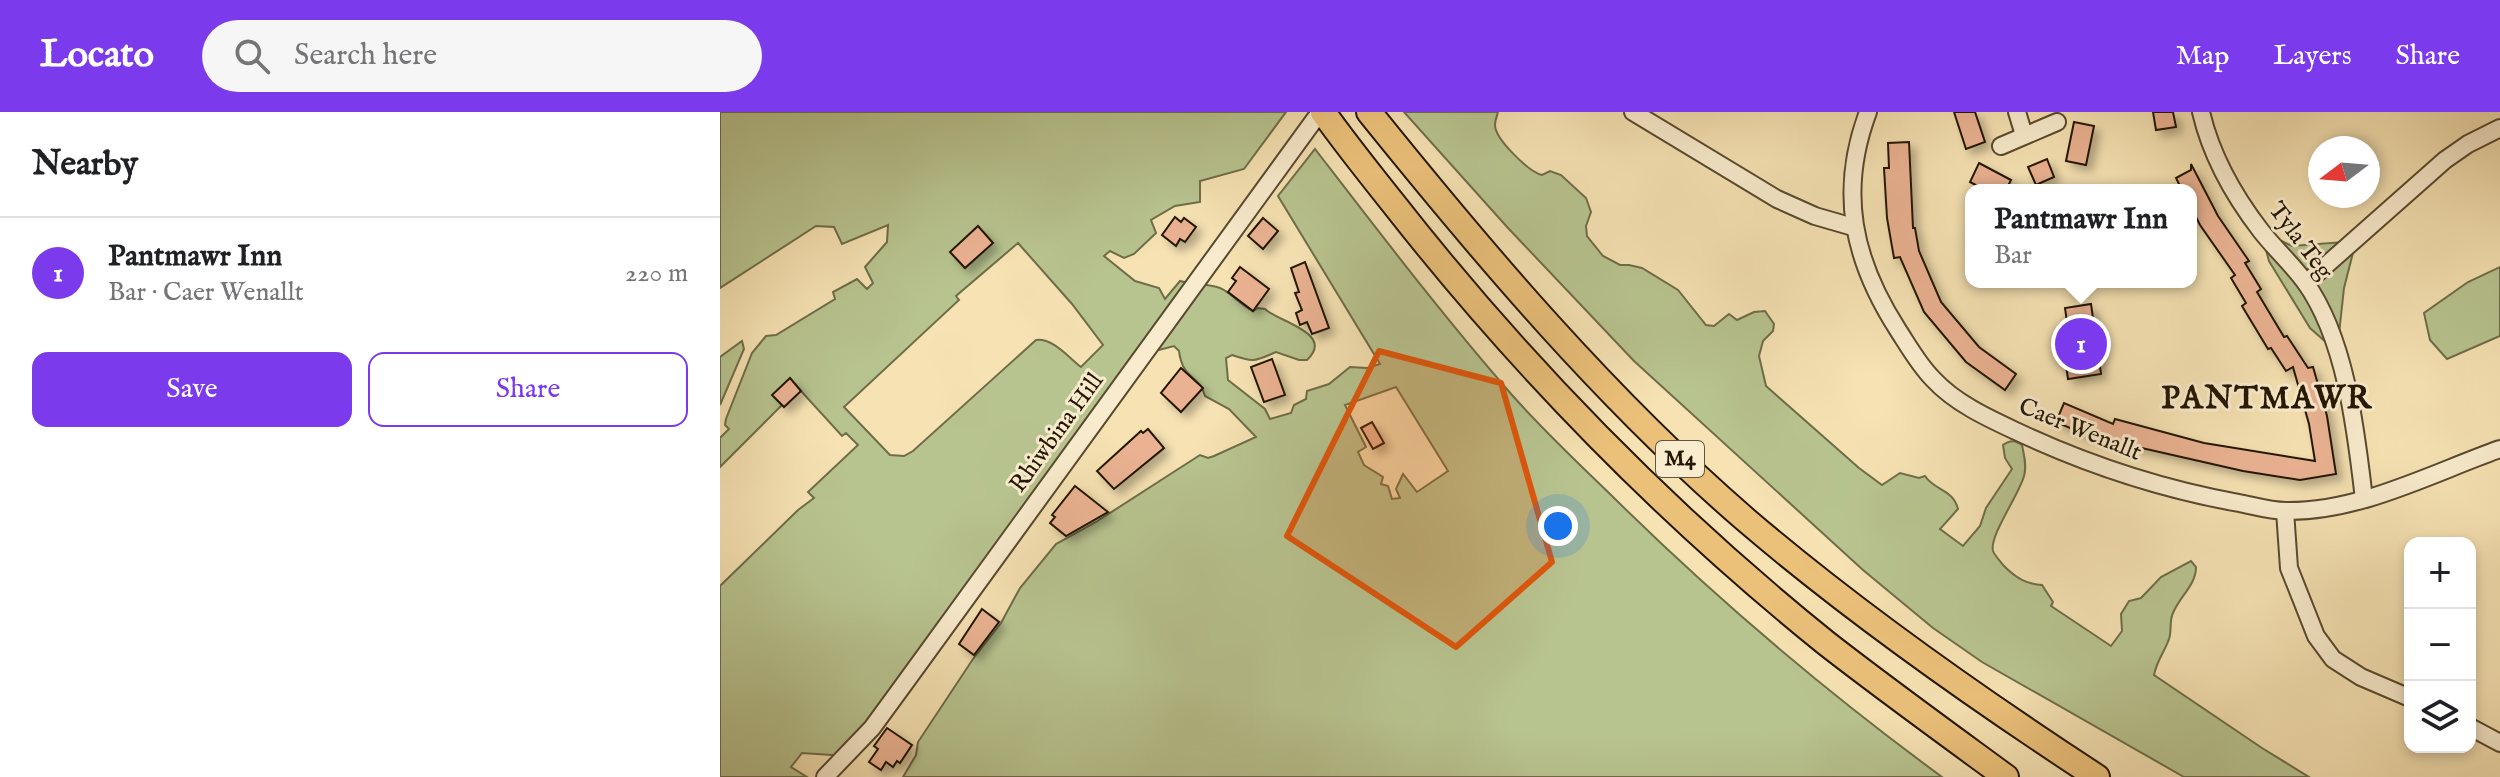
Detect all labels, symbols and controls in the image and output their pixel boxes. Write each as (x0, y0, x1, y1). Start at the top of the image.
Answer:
search box (202, 20, 762, 92)
text: Locato (40, 32, 154, 80)
icon: search (230, 34, 274, 78)
text: Search here (294, 37, 437, 75)
text: Map (2176, 39, 2229, 74)
text: Layers (2273, 39, 2352, 74)
text: Share (2396, 39, 2460, 74)
north arrow (2308, 136, 2380, 208)
text: Nearby (32, 143, 138, 186)
popup (1965, 184, 2197, 288)
street label: Tyla Teg (2261, 196, 2340, 287)
text: Pantmawr Inn (1994, 201, 2168, 239)
text: Pantmawr Inn (108, 238, 282, 276)
text: Bar (1994, 239, 2032, 272)
text: 1 (53, 257, 63, 290)
text: 220 m (625, 257, 688, 290)
text: Bar · Caer Wenallt (108, 276, 304, 309)
pin: 1 (2055, 314, 2107, 374)
button: Save (32, 352, 352, 427)
button: Share (368, 352, 688, 427)
street label: Rhiwbina Hill (1003, 367, 1111, 499)
district label: PANTMAWR (2161, 379, 2373, 420)
street label: Caer Wenallt (2014, 391, 2146, 469)
road number: M4 (1656, 441, 1704, 477)
your location (1538, 506, 1578, 546)
map controls (2404, 537, 2476, 753)
button: + (2404, 537, 2476, 609)
button: − (2404, 609, 2476, 681)
button: layers (2404, 681, 2476, 753)

